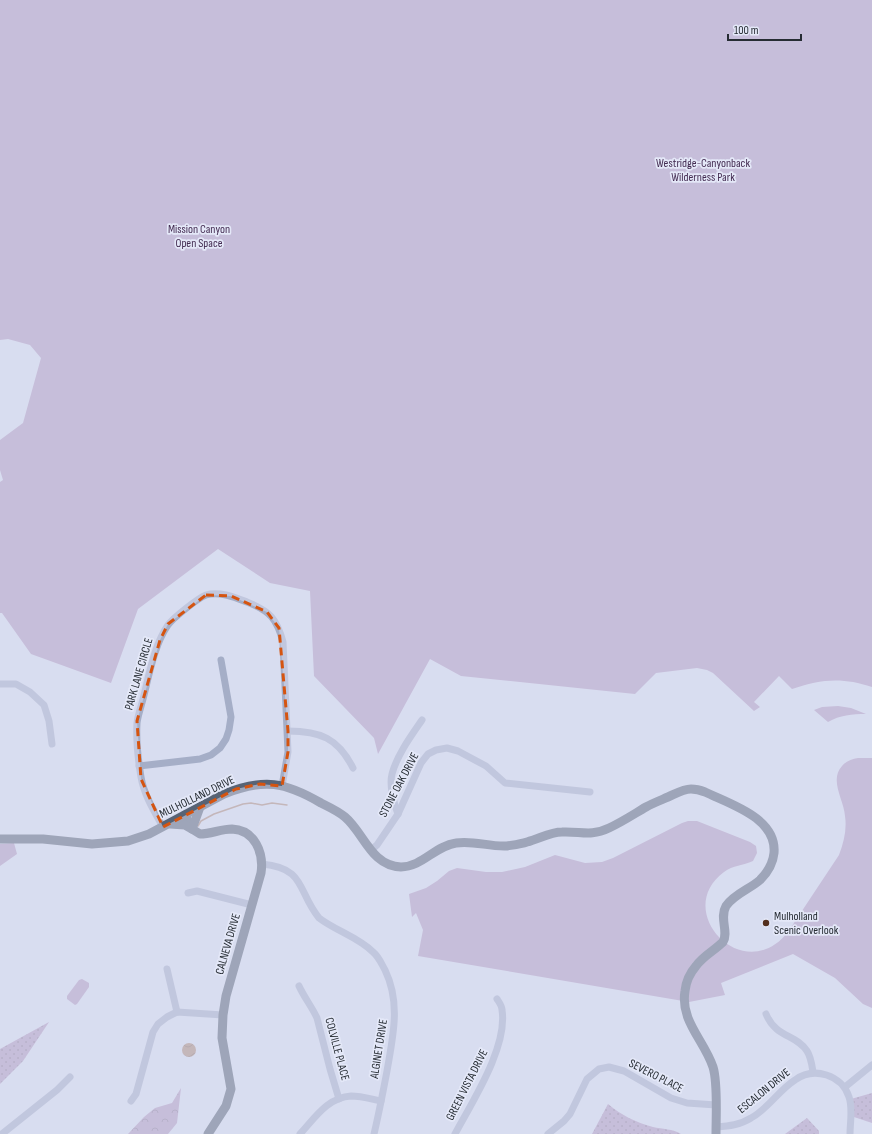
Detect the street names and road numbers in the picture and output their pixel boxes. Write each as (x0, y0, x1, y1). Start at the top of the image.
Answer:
street label: PARK LANE CIRCLE (122, 636, 156, 712)
street label: STONE OAK DRIVE (376, 750, 422, 820)
street label: MULHOLLAND DRIVE (157, 772, 237, 822)
street label: CALNEVA DRIVE (212, 912, 244, 976)
street label: COLVILLE PLACE (321, 1016, 353, 1082)
street label: ALGINET DRIVE (367, 1018, 391, 1081)
street label: GREEN VISTA DRIVE (443, 1047, 491, 1123)
street label: SEVERO PLACE (626, 1056, 686, 1096)
street label: ESCALON DRIVE (735, 1065, 793, 1117)

